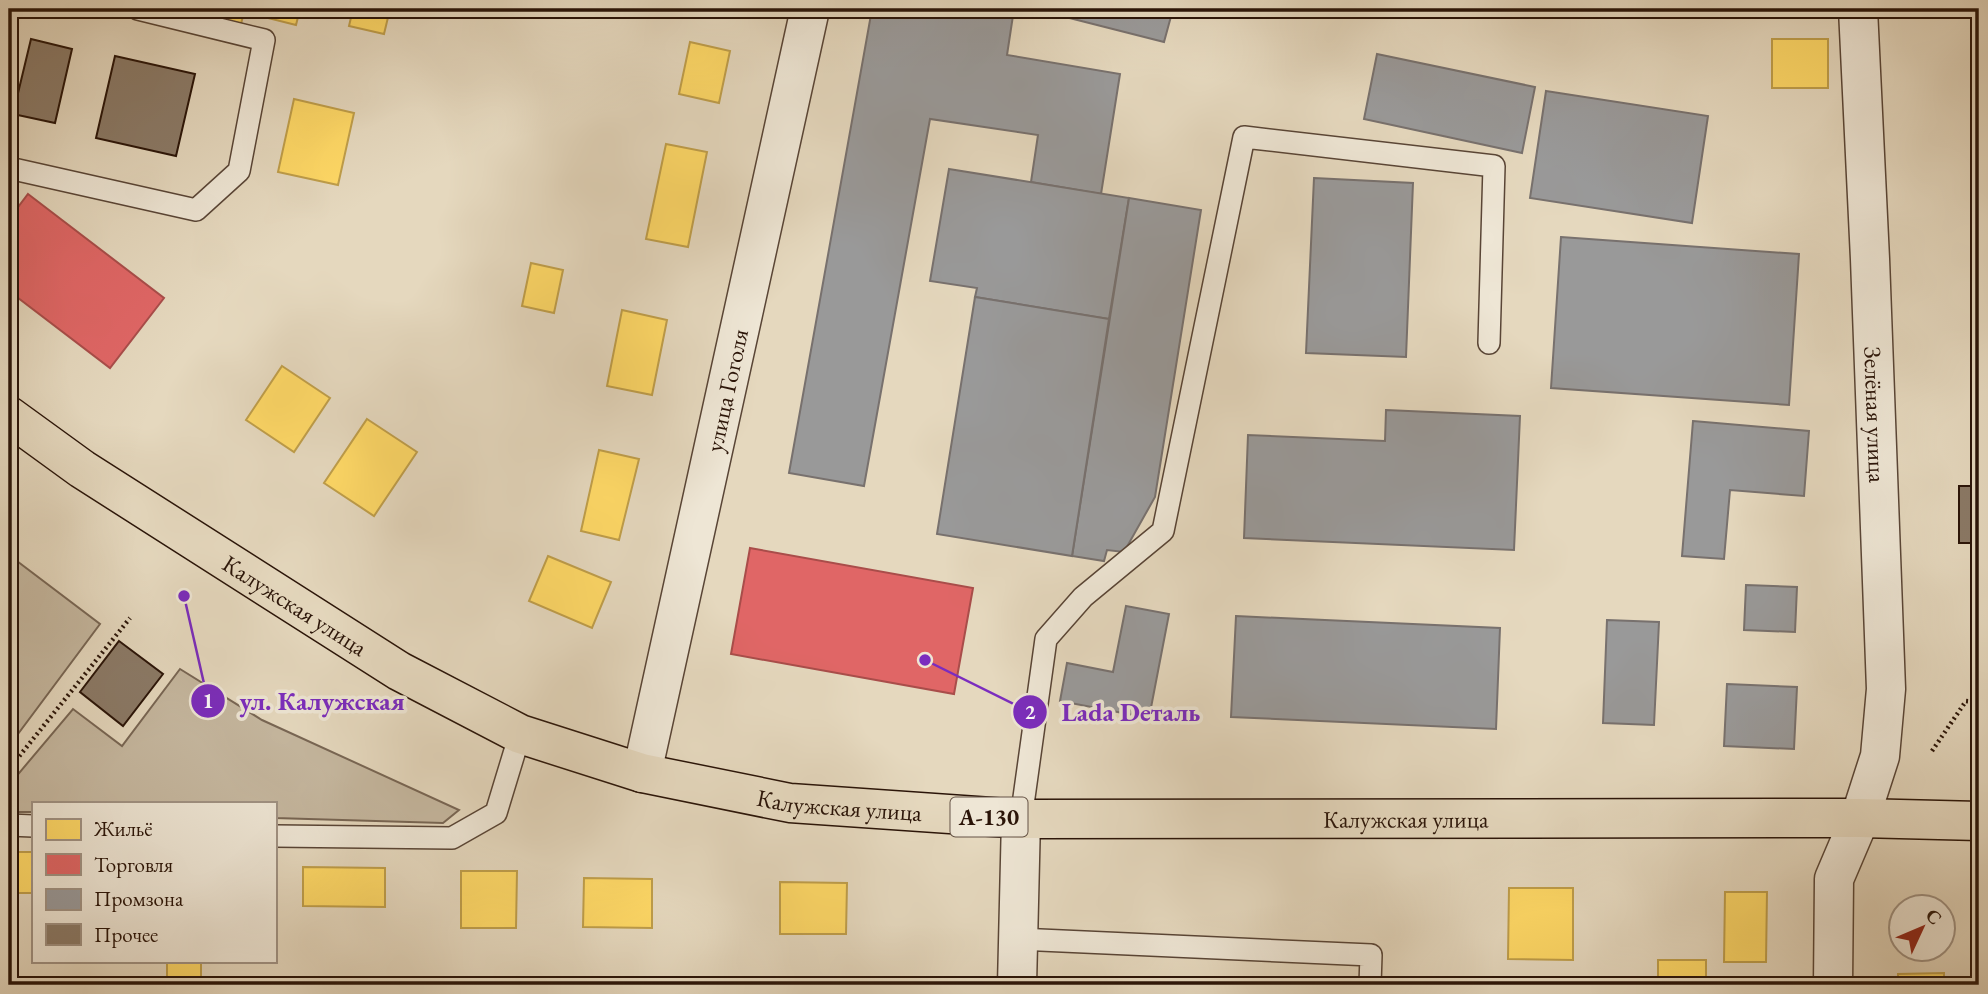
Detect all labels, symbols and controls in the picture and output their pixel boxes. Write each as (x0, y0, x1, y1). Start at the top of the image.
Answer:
street label: улица Гоголя (698, 325, 755, 455)
street label: Зелёная улица (1858, 346, 1894, 484)
street label: Калужская улица (217, 547, 374, 663)
callout: ул. Калужская (190, 677, 418, 724)
text: ул. Калужская (239, 684, 405, 718)
text: 1 (202, 687, 214, 714)
callout: Lada Dеталь (1013, 688, 1215, 735)
text: Lada Dеталь (1062, 695, 1200, 729)
text: 2 (1024, 698, 1036, 725)
street label: Калужская улица (754, 781, 923, 828)
road number: А-130 (950, 797, 1028, 836)
legend (32, 802, 276, 962)
street label: Калужская улица (1323, 803, 1489, 834)
text: Жильё (93, 815, 153, 842)
text: Торговля (94, 851, 173, 878)
text: Промзона (94, 885, 184, 912)
north arrow (1886, 892, 1956, 962)
text: С (1920, 903, 1948, 930)
text: Прочее (94, 921, 158, 948)

